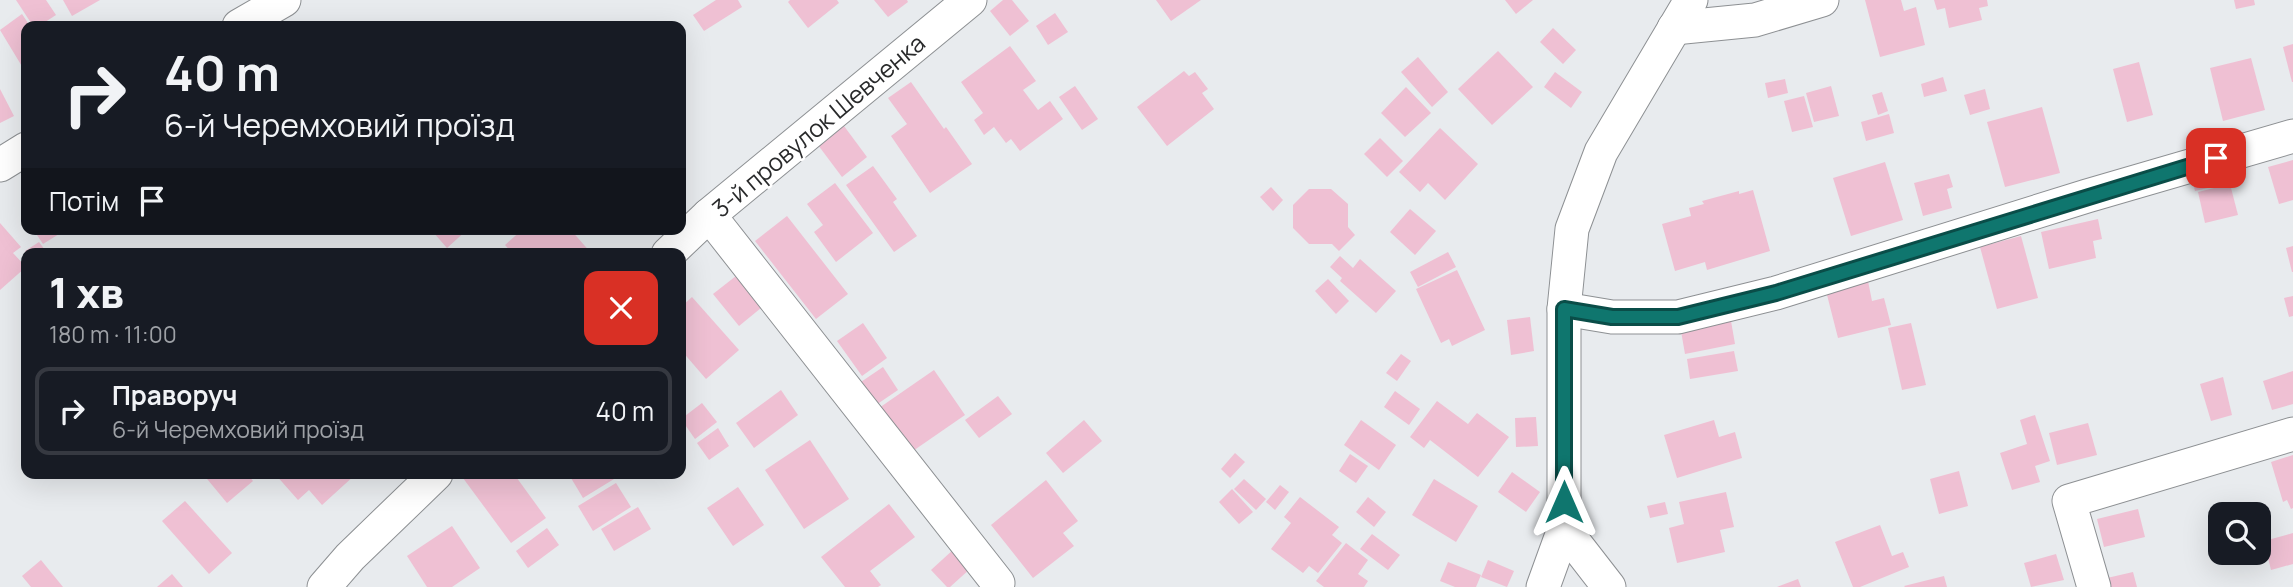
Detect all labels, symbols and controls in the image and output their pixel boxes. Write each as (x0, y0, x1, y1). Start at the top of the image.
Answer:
street label: 3-й провулок Шевченка (704, 26, 932, 224)
text: 40 m (164, 39, 280, 106)
icon: right (49, 49, 140, 140)
text: 6-й Черемховий проїзд (164, 103, 515, 147)
pin (2186, 128, 2246, 188)
icon: arrive (2197, 139, 2235, 177)
icon: arrive (133, 182, 171, 220)
text: Потім (49, 183, 119, 219)
text: 1 хв (49, 263, 124, 321)
button: close (584, 271, 658, 345)
text: 180 m · 11:00 (49, 318, 177, 350)
text: Праворуч (112, 377, 237, 413)
icon: right (53, 392, 91, 430)
text: 40 m (596, 393, 654, 429)
text: 6-й Черемховий проїзд (112, 413, 364, 445)
position arrow (1527, 465, 1601, 539)
map controls (2208, 502, 2271, 565)
button: search (2208, 502, 2271, 565)

